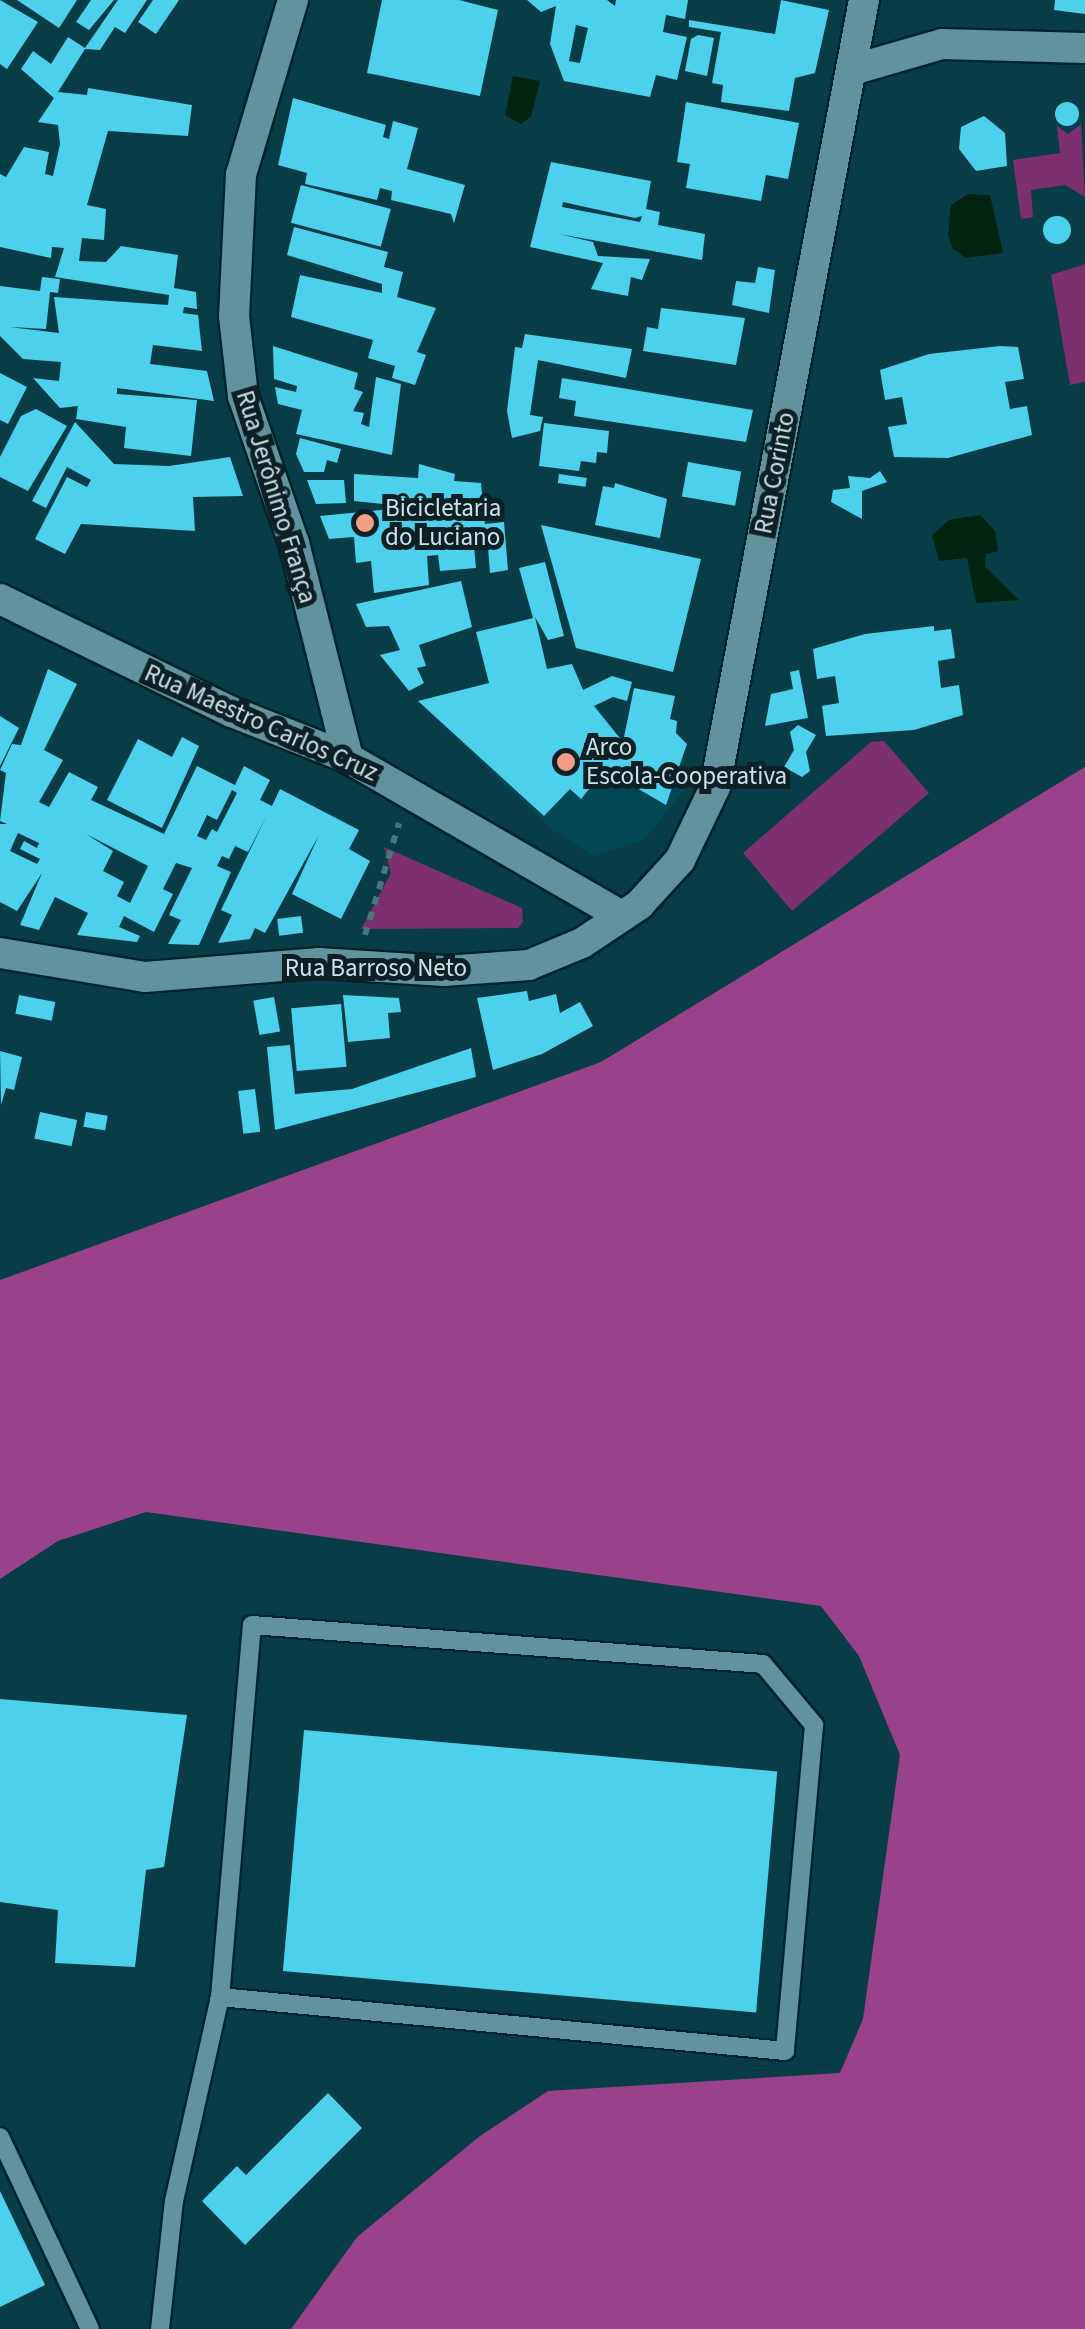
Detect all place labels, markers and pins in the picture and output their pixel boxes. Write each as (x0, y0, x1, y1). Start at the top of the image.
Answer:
place label: Bicicletaria do Luciano (385, 494, 501, 553)
marker: Bicicletaria do Luciano (354, 512, 376, 534)
place label: Arco Escola-Cooperativa (586, 733, 787, 792)
marker: Arco Escola-Cooperativa (555, 751, 577, 773)

